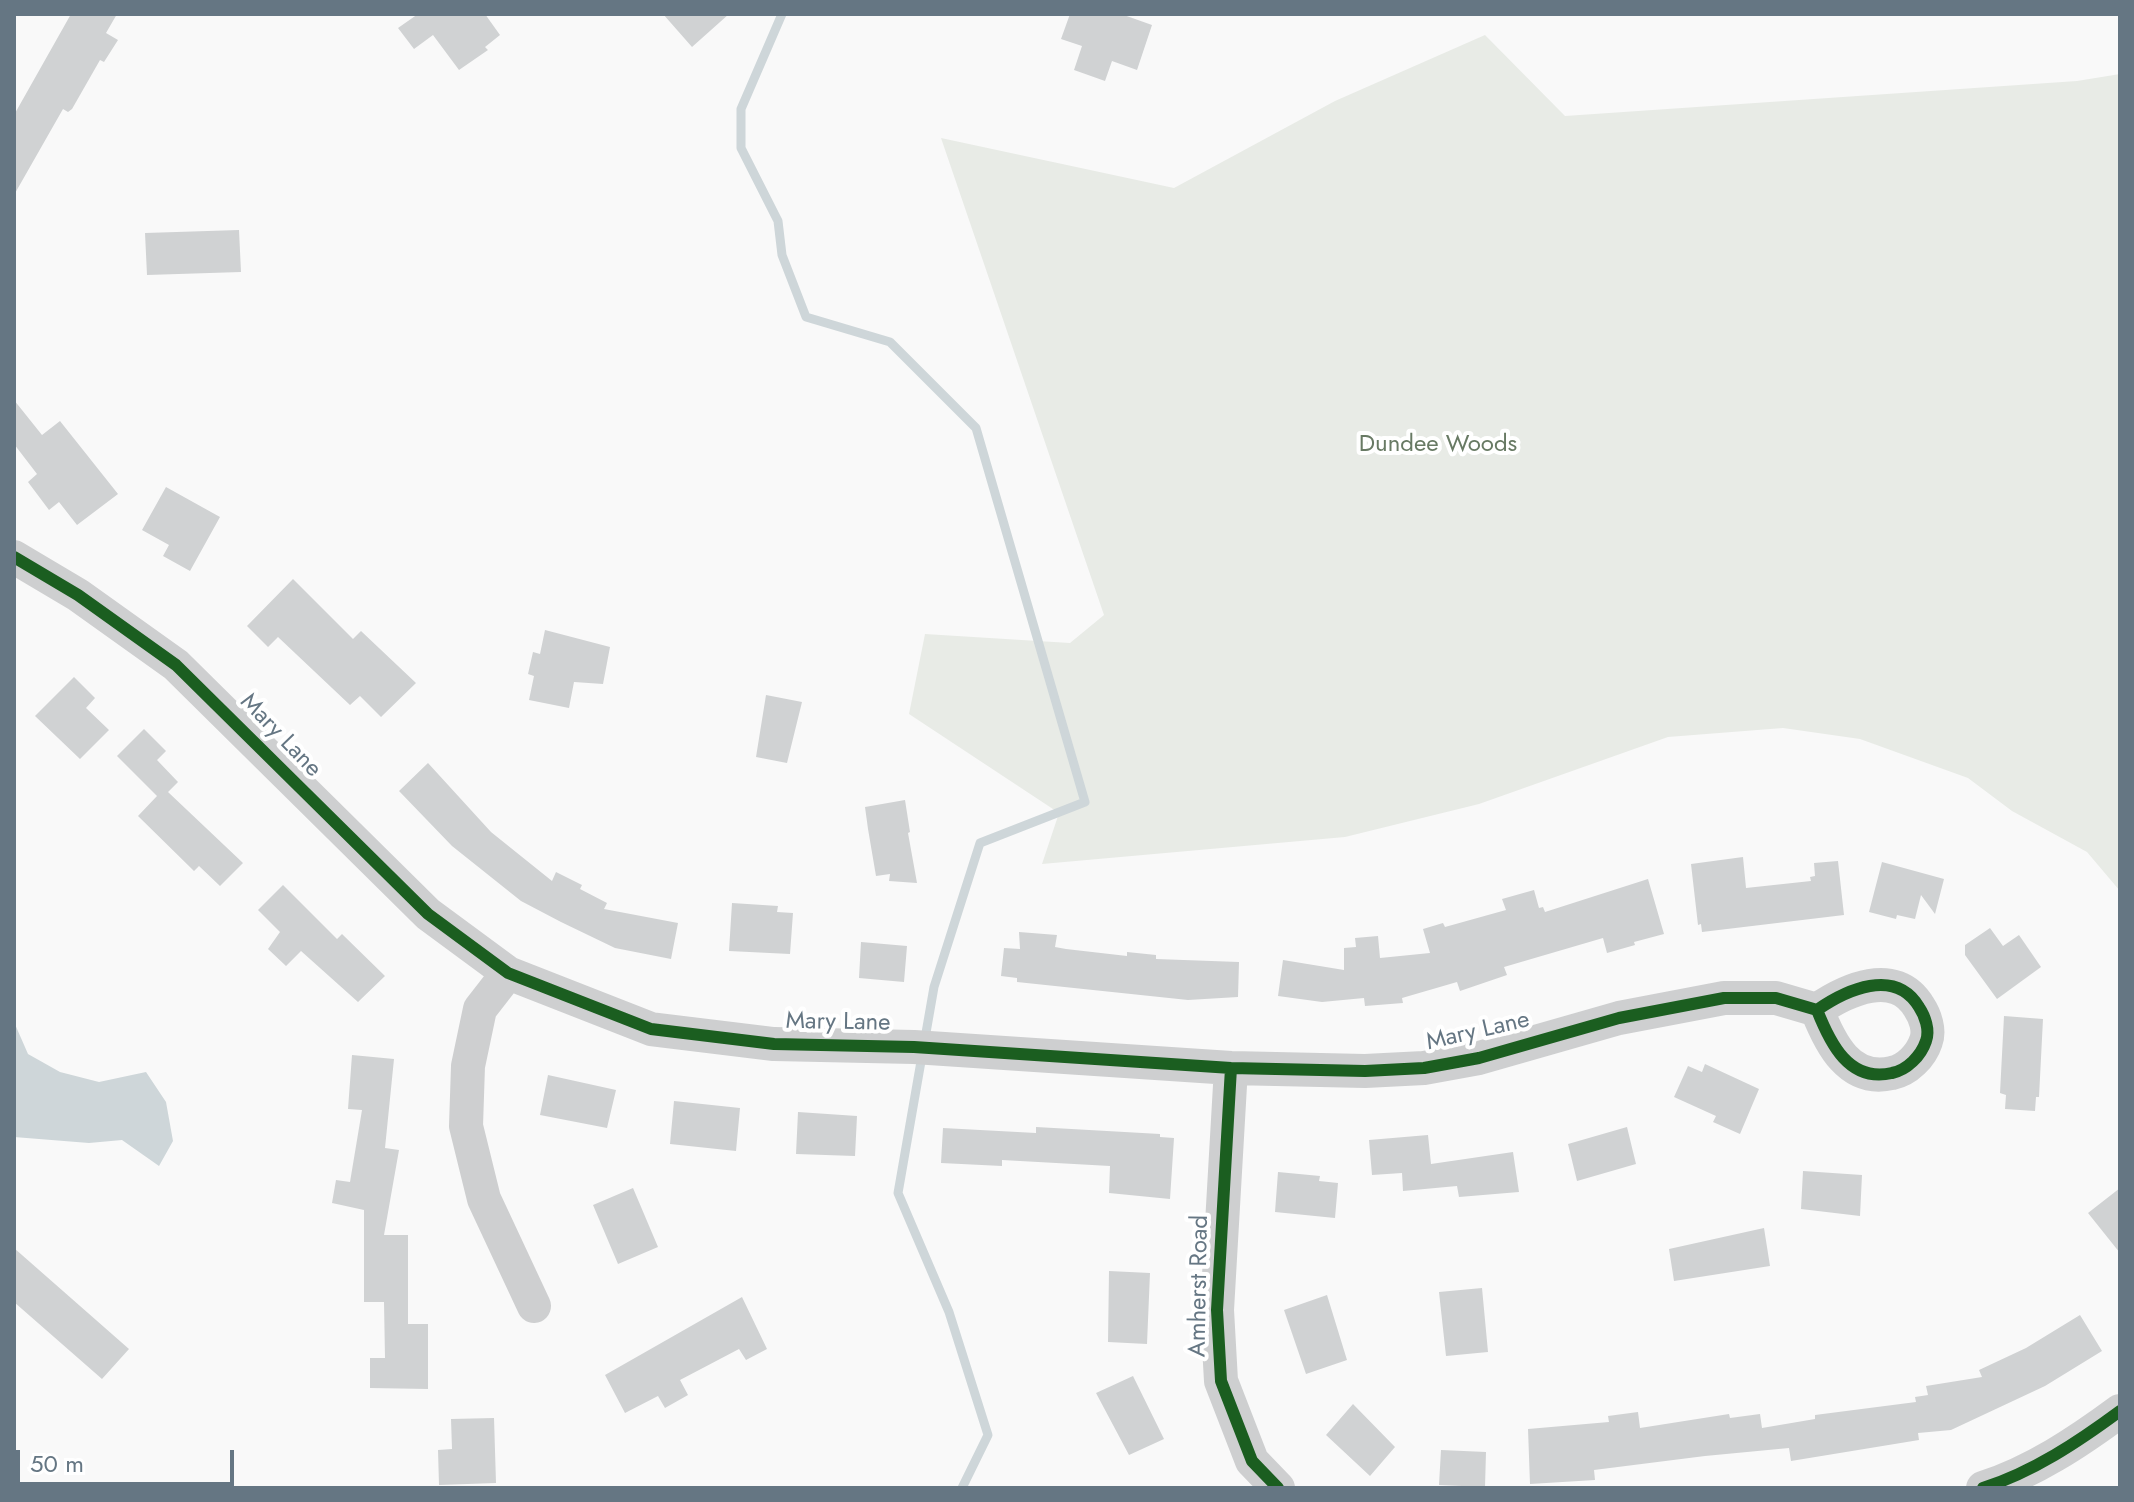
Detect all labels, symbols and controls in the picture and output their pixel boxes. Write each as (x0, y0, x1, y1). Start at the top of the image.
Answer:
park label: Dundee Woods (1359, 431, 1517, 459)
street label: Mary Lane (233, 688, 327, 784)
street label: Mary Lane (1424, 1006, 1532, 1058)
street label: Mary Lane (785, 1008, 891, 1038)
street label: Amherst Road (1184, 1215, 1216, 1357)
scale bar (20, 1434, 238, 1484)
text: 50 m (30, 1446, 84, 1481)

